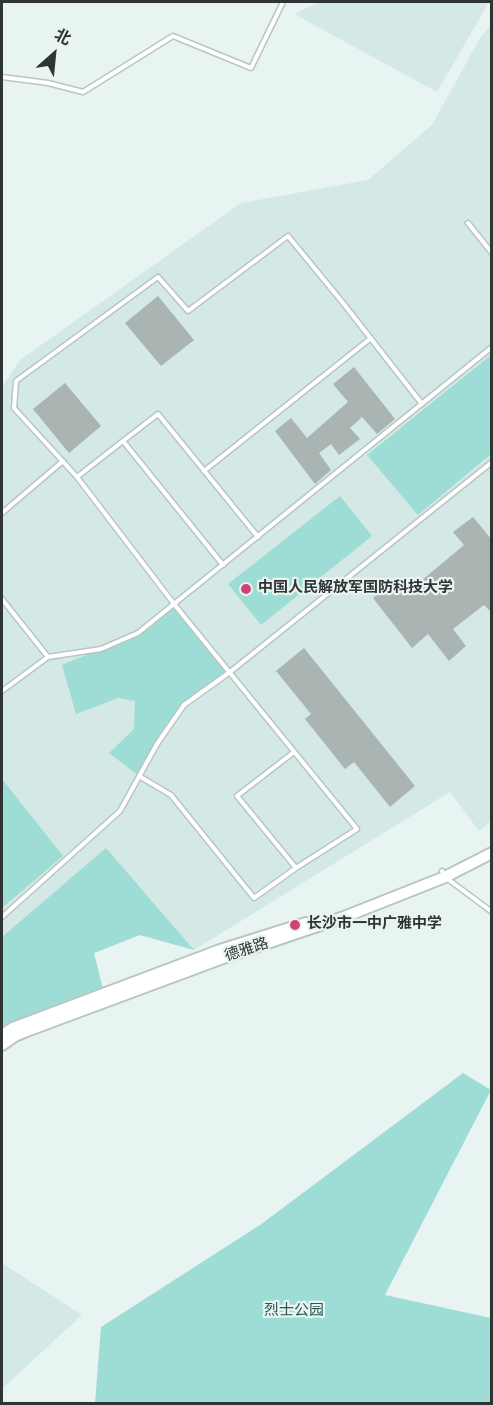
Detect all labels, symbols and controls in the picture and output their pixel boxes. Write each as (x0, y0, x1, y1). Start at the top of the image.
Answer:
north arrow (24, 24, 84, 84)
text: 北 (50, 25, 74, 51)
place label: 中国人民解放军国防科技大学 (258, 580, 453, 598)
marker: 中国人民解放军国防科技大学 (239, 582, 253, 596)
place label: 长沙市一中广雅中学 (307, 916, 442, 934)
marker: 长沙市一中广雅中学 (288, 918, 302, 932)
street label: 德雅路 (223, 935, 271, 967)
park label: 烈士公园 (264, 1303, 324, 1321)

